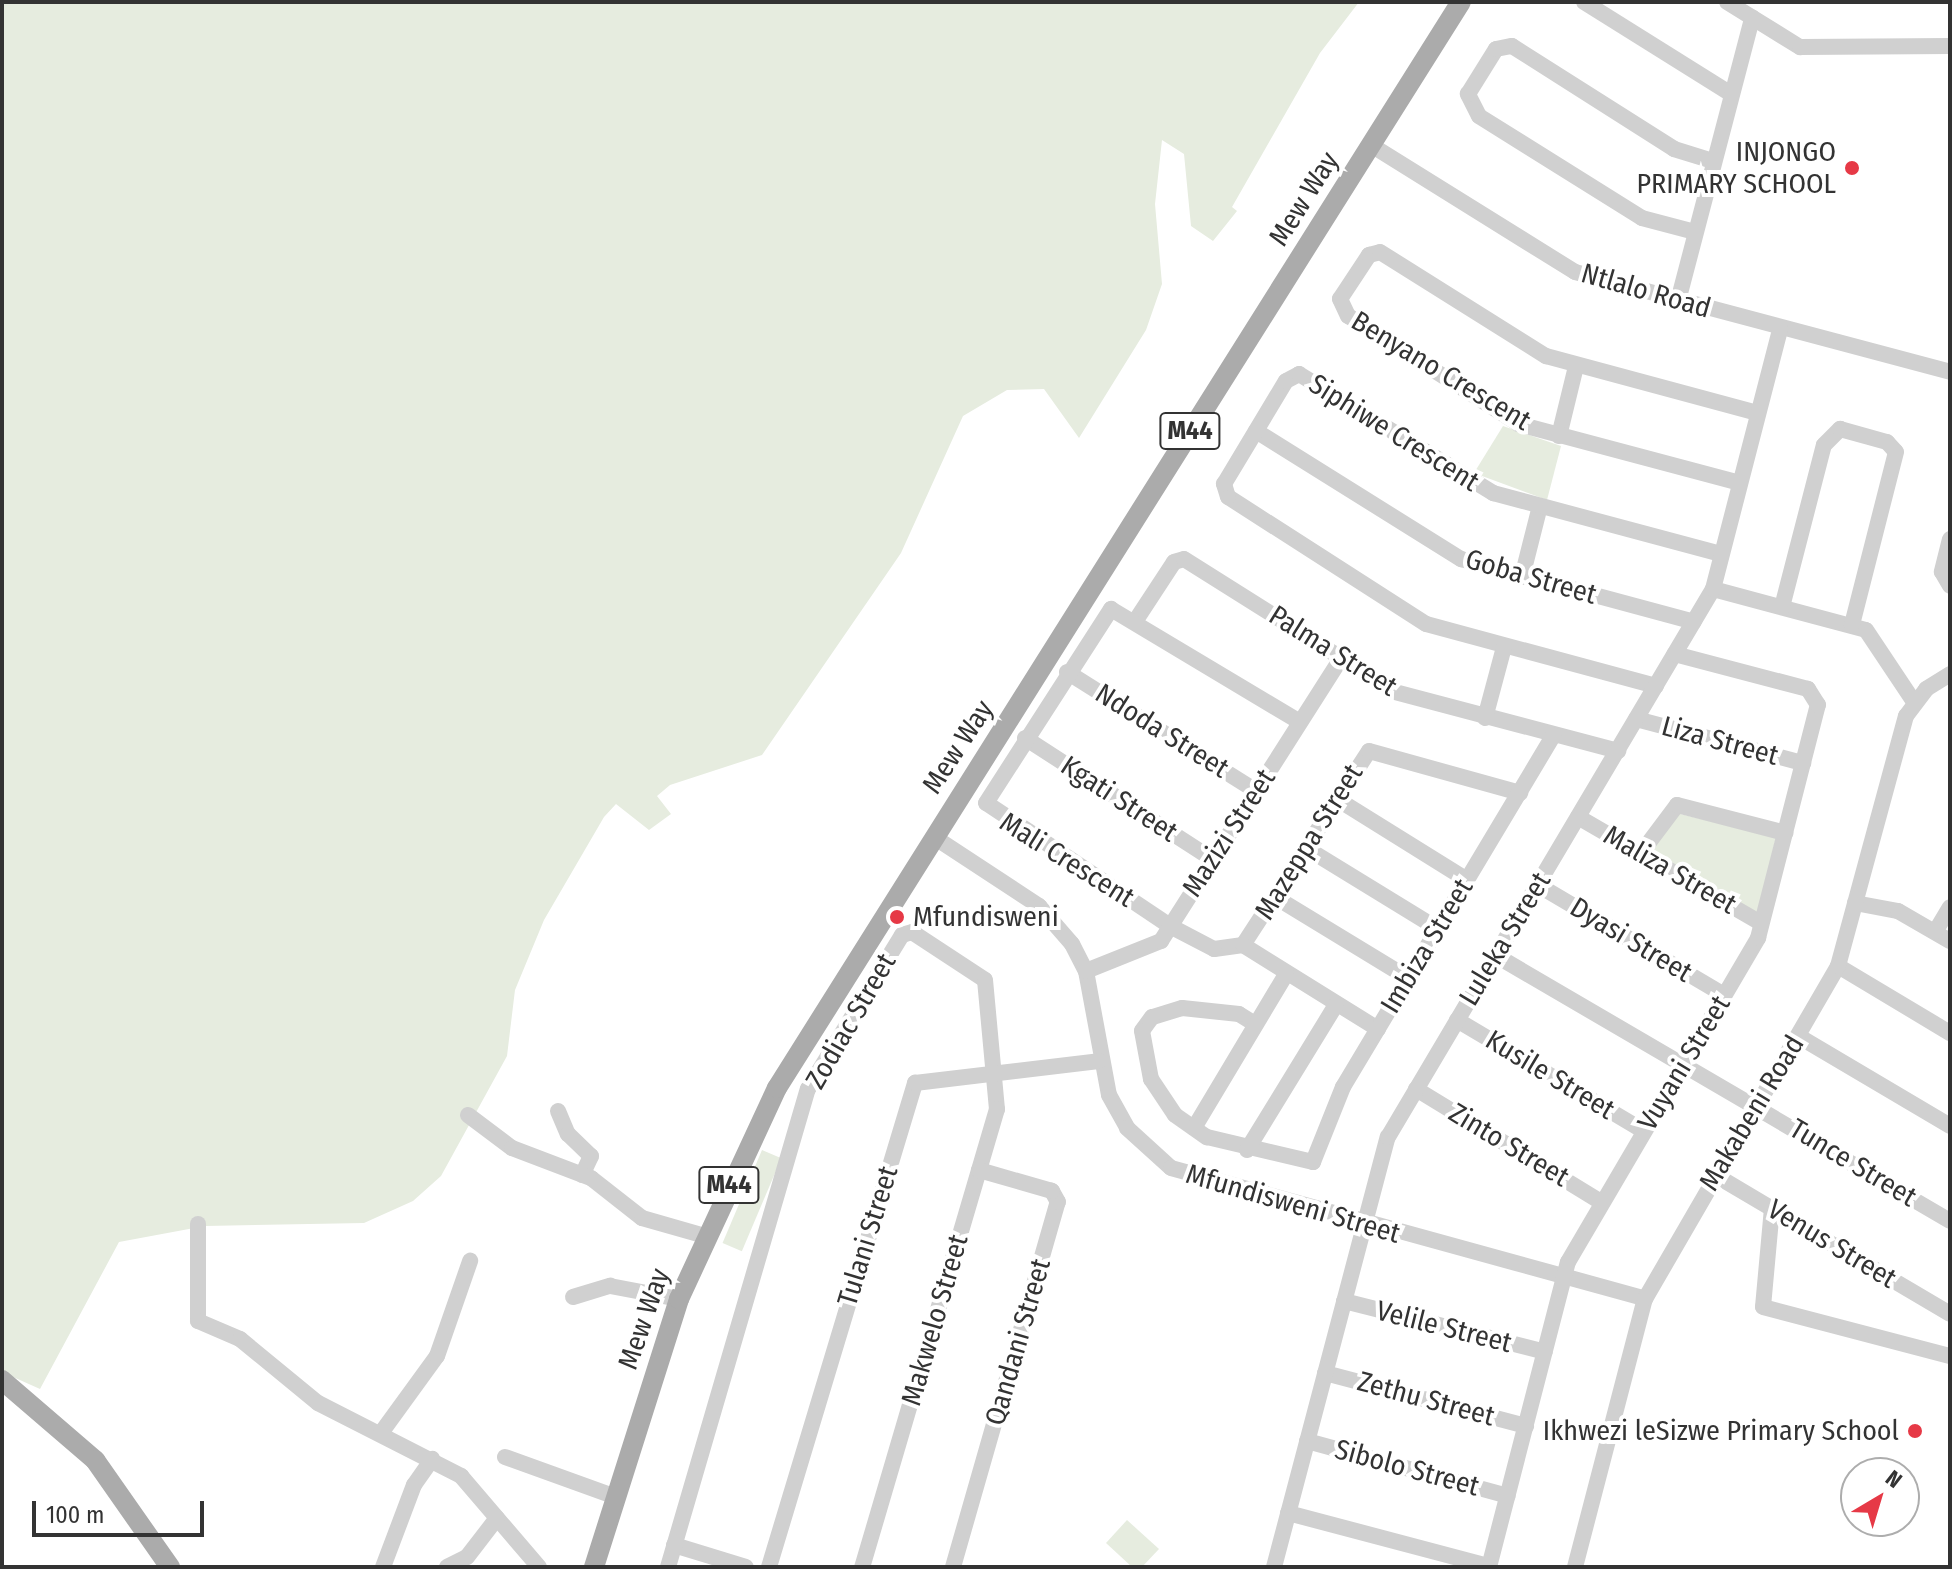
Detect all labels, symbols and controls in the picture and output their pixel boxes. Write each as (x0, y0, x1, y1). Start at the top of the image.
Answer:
place label: INJONGO PRIMARY SCHOOL (1636, 135, 1836, 201)
street label: Mew Way (1262, 146, 1346, 252)
marker: INJONGO PRIMARY SCHOOL (1843, 159, 1861, 177)
street label: Ntlalo Road (1577, 256, 1715, 326)
street label: Benyano Crescent (1345, 304, 1537, 438)
street label: Siphiwe Crescent (1303, 367, 1485, 499)
road number: M44 (1158, 409, 1222, 453)
street label: Goba Street (1462, 542, 1600, 612)
street label: Palma Street (1263, 598, 1403, 704)
street label: Ndoda Street (1089, 677, 1235, 785)
street label: Mew Way (915, 694, 1001, 800)
street label: Liza Street (1658, 709, 1782, 773)
street label: Kgati Street (1054, 749, 1184, 849)
street label: Mazeppa Street (1248, 758, 1370, 926)
street label: Mazizi Street (1175, 763, 1283, 903)
street label: Mali Crescent (994, 805, 1140, 915)
street label: Maliza Street (1598, 819, 1742, 921)
street label: Luleka Street (1452, 866, 1558, 1012)
street label: Imbiza Street (1374, 873, 1480, 1019)
street label: Dyasi Street (1564, 890, 1698, 990)
place label: Mfundisweni (913, 900, 1059, 934)
marker: Mfundisweni (888, 908, 906, 926)
street label: Zodiac Street (799, 947, 903, 1095)
street label: Vuyani Street (1631, 989, 1737, 1137)
street label: Kusile Street (1479, 1023, 1621, 1127)
street label: Makabeni Road (1692, 1029, 1812, 1197)
street label: Zinto Street (1443, 1096, 1575, 1194)
street label: Tunce Street (1784, 1112, 1922, 1214)
street label: Mfundisweni Street (1182, 1157, 1404, 1251)
street label: Tulani Street (831, 1162, 905, 1310)
road number: M44 (697, 1163, 761, 1207)
street label: Venus Street (1762, 1192, 1902, 1296)
street label: Makwelo Street (895, 1231, 975, 1409)
street label: Qandani Street (978, 1255, 1058, 1429)
street label: Mew Way (611, 1264, 677, 1374)
street label: Velile Street (1373, 1294, 1515, 1360)
street label: Zethu Street (1354, 1365, 1498, 1433)
place label: Ikhwezi leSizwe Primary School (1543, 1414, 1899, 1448)
marker: Ikhwezi leSizwe Primary School (1906, 1422, 1924, 1440)
street label: Sibolo Street (1331, 1433, 1483, 1503)
north arrow (1840, 1457, 1920, 1537)
text: N (1880, 1465, 1907, 1494)
scale bar (36, 1485, 208, 1535)
text: 100 m (46, 1501, 104, 1529)

